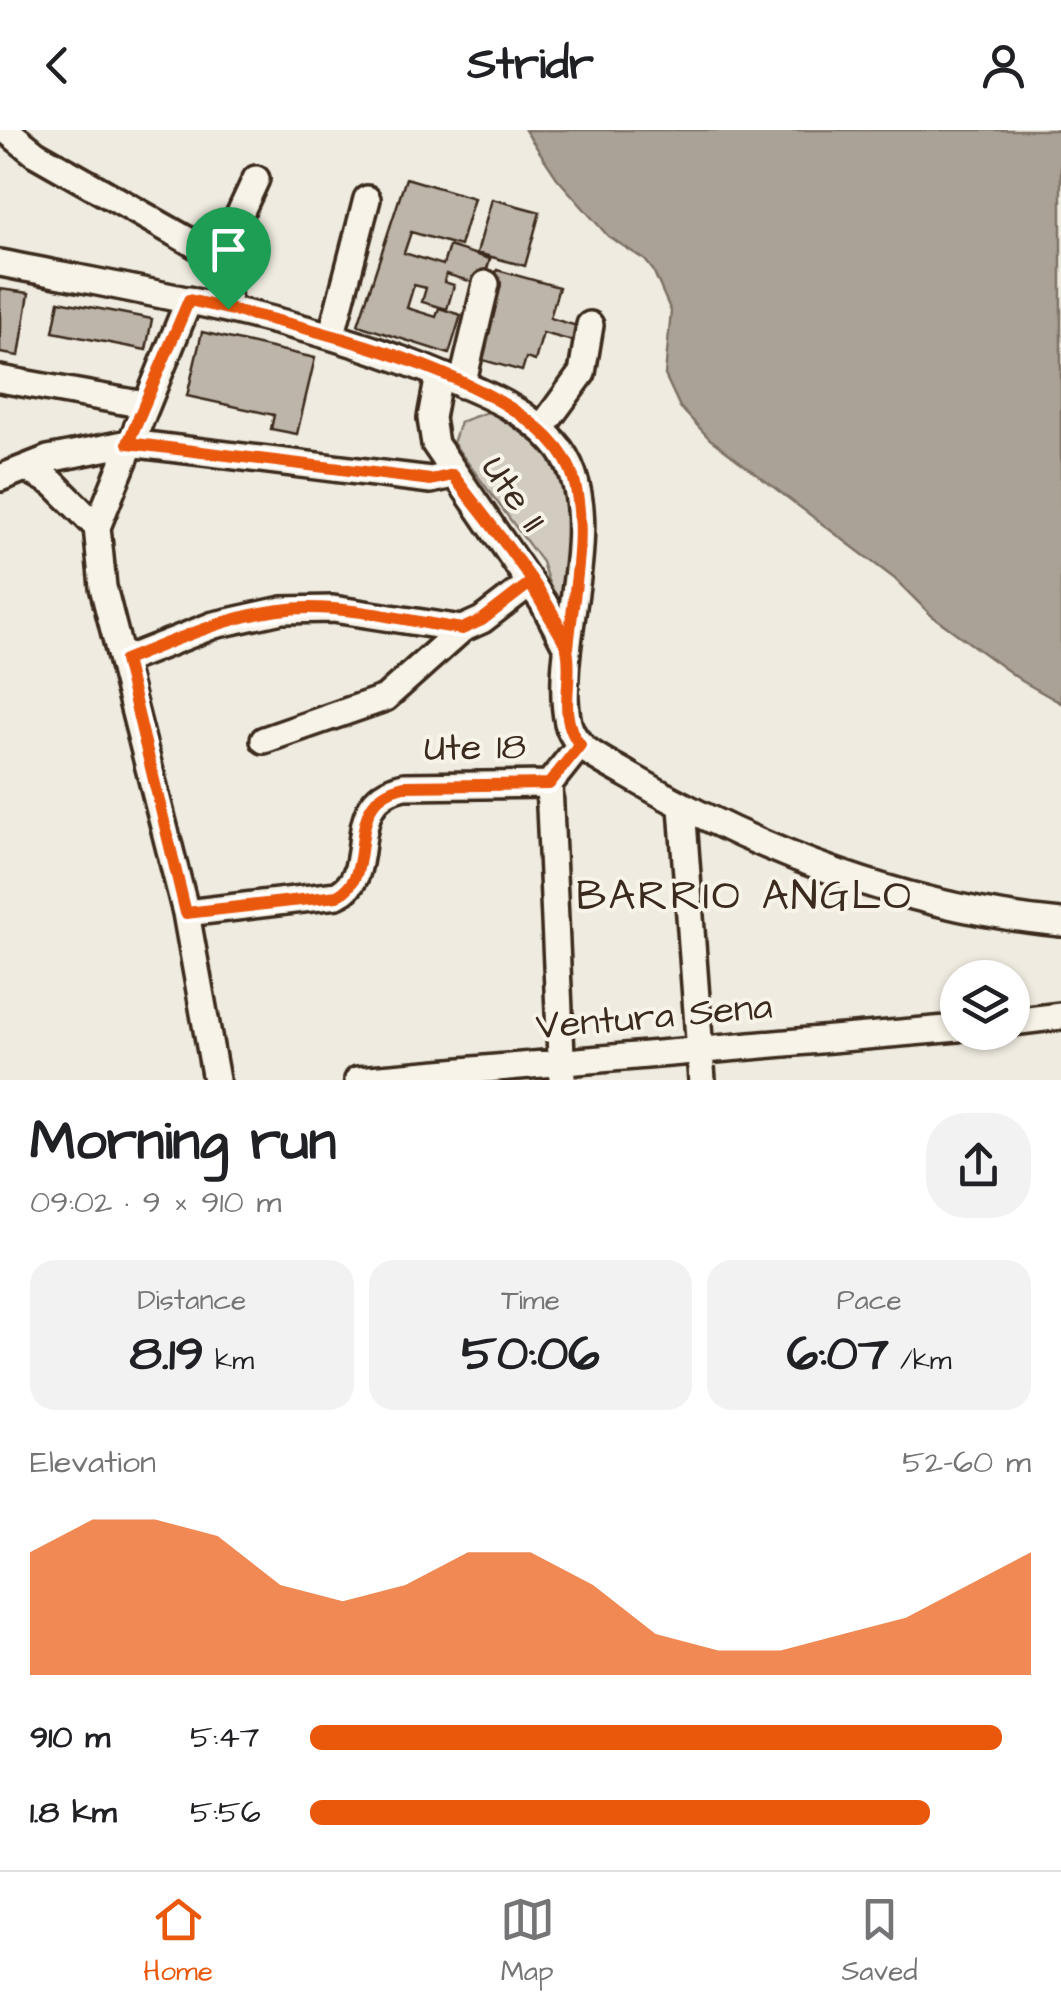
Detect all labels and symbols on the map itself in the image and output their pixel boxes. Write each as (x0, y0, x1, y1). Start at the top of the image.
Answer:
pin (186, 207, 271, 310)
street label: Ute 11 (468, 445, 558, 543)
street label: Ute 18 (424, 721, 526, 775)
district label: BARRIO ANGLO (576, 868, 914, 926)
street label: Ventura Sena (534, 981, 774, 1053)

